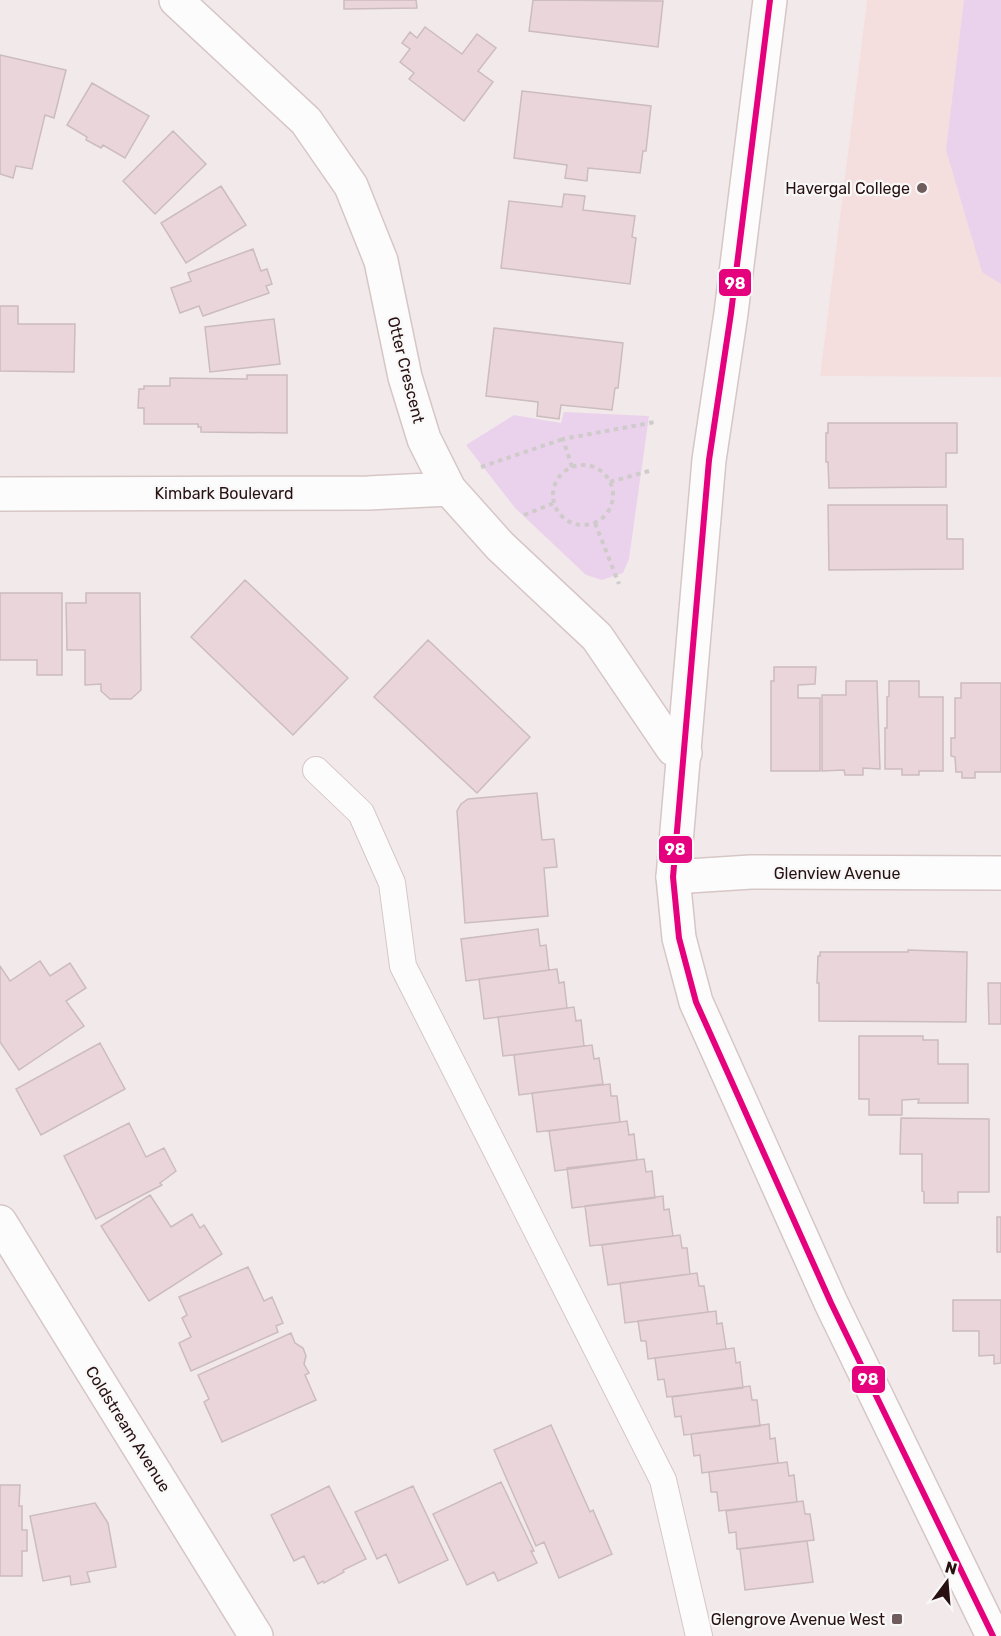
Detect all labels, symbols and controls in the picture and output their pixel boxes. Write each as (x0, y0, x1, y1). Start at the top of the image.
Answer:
place label: Havergal College (785, 179, 910, 198)
marker: Havergal College (915, 181, 929, 195)
line badge: 98 (718, 268, 752, 297)
text: 98 (724, 274, 746, 293)
street label: Otter Crescent (384, 315, 428, 425)
street label: Kimbark Boulevard (154, 484, 294, 503)
line badge: 98 (658, 835, 693, 864)
text: 98 (664, 840, 686, 859)
street label: Glenview Avenue (774, 864, 900, 883)
street label: Coldstream Avenue (81, 1362, 175, 1496)
line badge: 98 (851, 1365, 886, 1394)
text: 98 (857, 1370, 879, 1389)
north arrow (917, 1552, 977, 1612)
text: N (943, 1557, 959, 1579)
place label: Glengrove Avenue West (711, 1610, 885, 1629)
marker: Glengrove Avenue West (890, 1612, 904, 1626)

